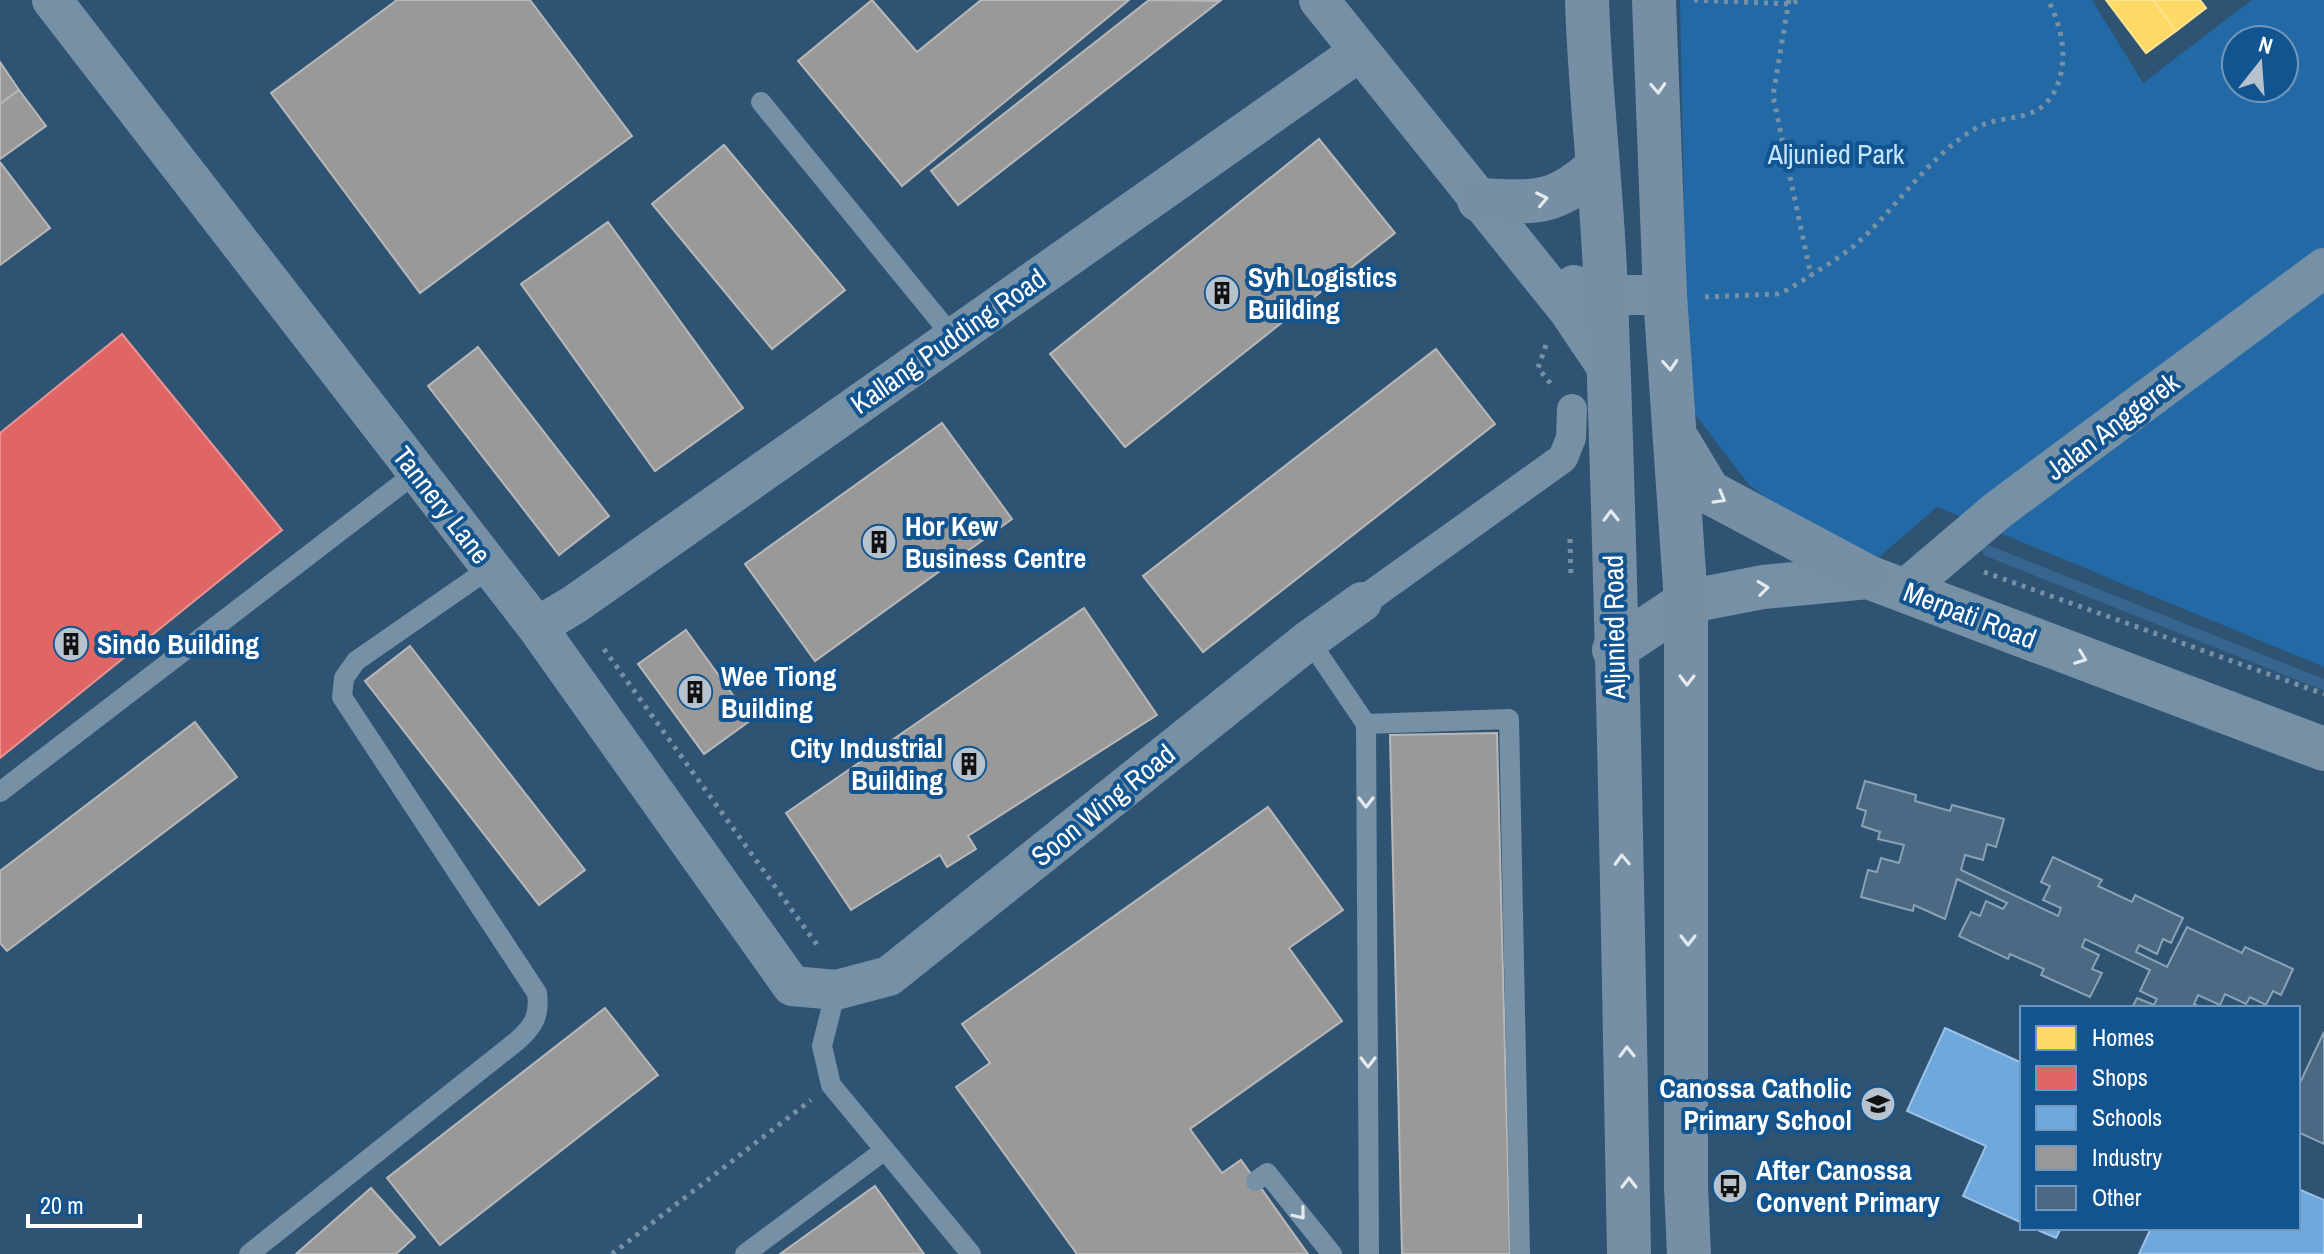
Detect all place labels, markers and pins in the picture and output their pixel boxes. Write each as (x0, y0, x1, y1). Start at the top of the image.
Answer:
place label: Syh Logistics Building (1248, 258, 1397, 328)
building icon: Syh Logistics Building (1203, 274, 1241, 312)
place label: Hor Kew Business Centre (905, 507, 1086, 577)
building icon: Hor Kew Business Centre (860, 523, 898, 561)
building icon: Sindo Building (52, 625, 90, 663)
place label: Sindo Building (97, 625, 259, 663)
place label: Wee Tiong Building (721, 657, 836, 727)
building icon: Wee Tiong Building (676, 673, 714, 711)
place label: City Industrial Building (790, 729, 943, 799)
building icon: City Industrial Building (950, 745, 988, 783)
place label: Canossa Catholic Primary School (1659, 1069, 1852, 1139)
school or university icon: Canossa Catholic Primary School (1859, 1085, 1897, 1123)
place label: After Canossa Convent Primary (1756, 1151, 1940, 1221)
bus stop icon: After Canossa Convent Primary (1711, 1167, 1749, 1205)

